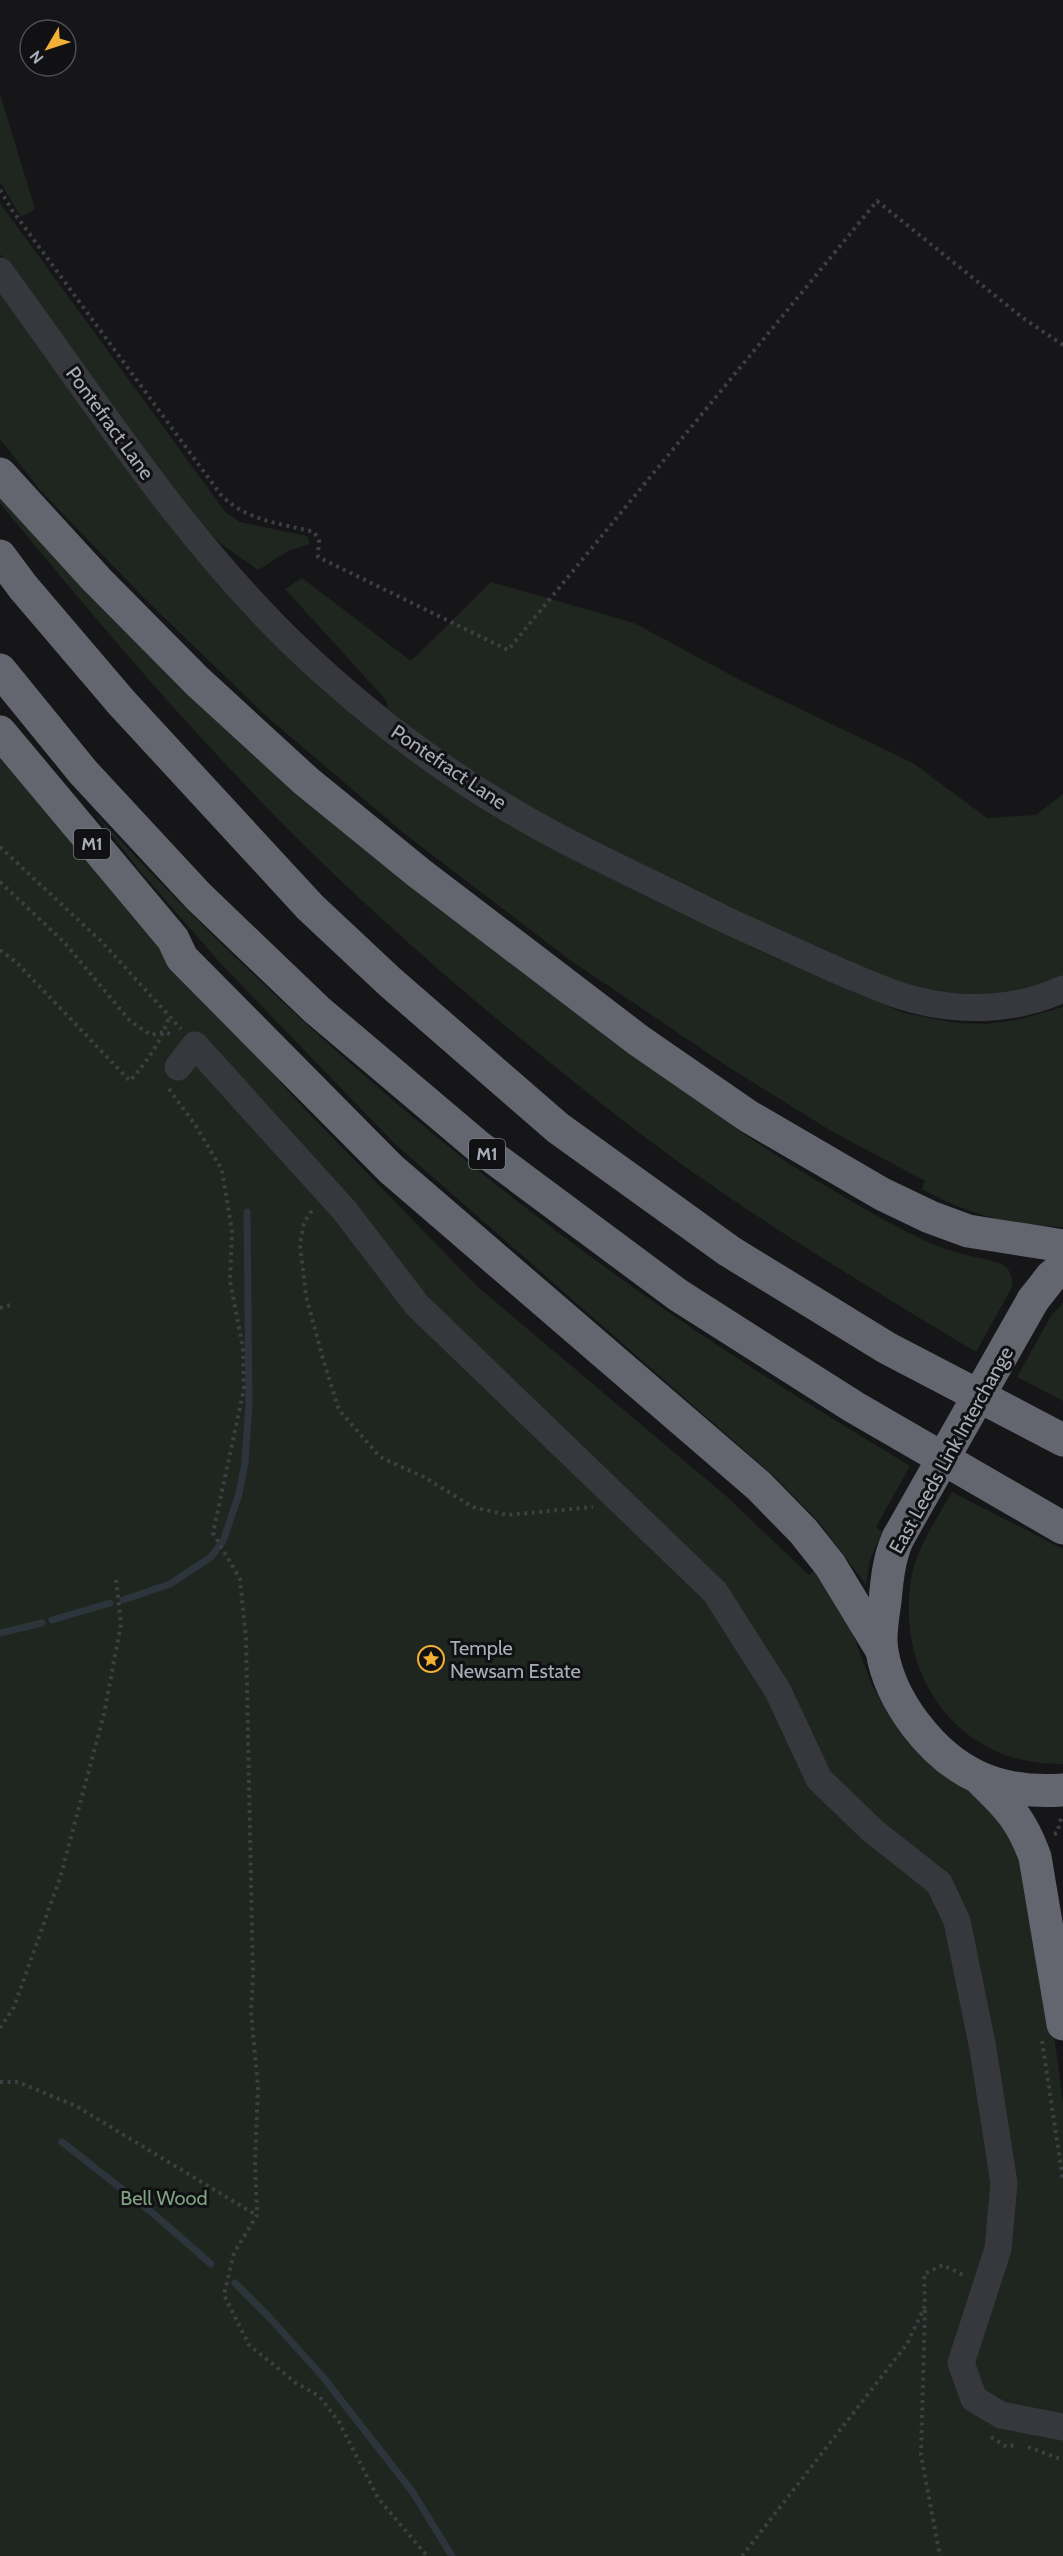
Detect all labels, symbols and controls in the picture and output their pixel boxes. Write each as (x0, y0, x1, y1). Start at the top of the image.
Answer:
north arrow (18, 18, 78, 78)
text: N (26, 47, 48, 67)
street label: Pontefract Lane (61, 362, 159, 484)
street label: Pontefract Lane (387, 720, 511, 814)
road number: M1 (74, 829, 110, 859)
road number: M1 (469, 1139, 505, 1169)
street label: East Leeds Link Interchange (884, 1342, 1018, 1558)
place label: Temple Newsam Estate (450, 1636, 581, 1683)
place icon: Temple Newsam Estate (416, 1644, 446, 1674)
park label: Bell Wood (120, 2186, 208, 2210)

